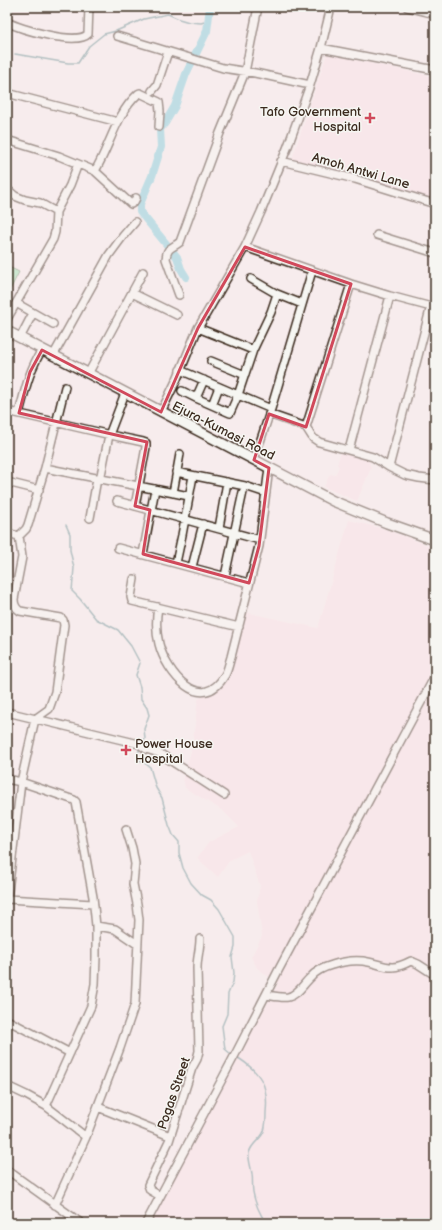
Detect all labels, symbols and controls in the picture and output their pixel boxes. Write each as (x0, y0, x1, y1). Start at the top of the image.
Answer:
place label: Tafo Government Hospital (260, 104, 361, 135)
marker: Tafo Government Hospital (364, 112, 376, 124)
street label: Amoh Antwi Lane (310, 149, 412, 193)
street label: Ejura-Kumasi Road (169, 398, 278, 464)
place label: Power House Hospital (135, 736, 213, 767)
marker: Power House Hospital (120, 744, 132, 756)
street label: Pogas Street (154, 1055, 194, 1132)

